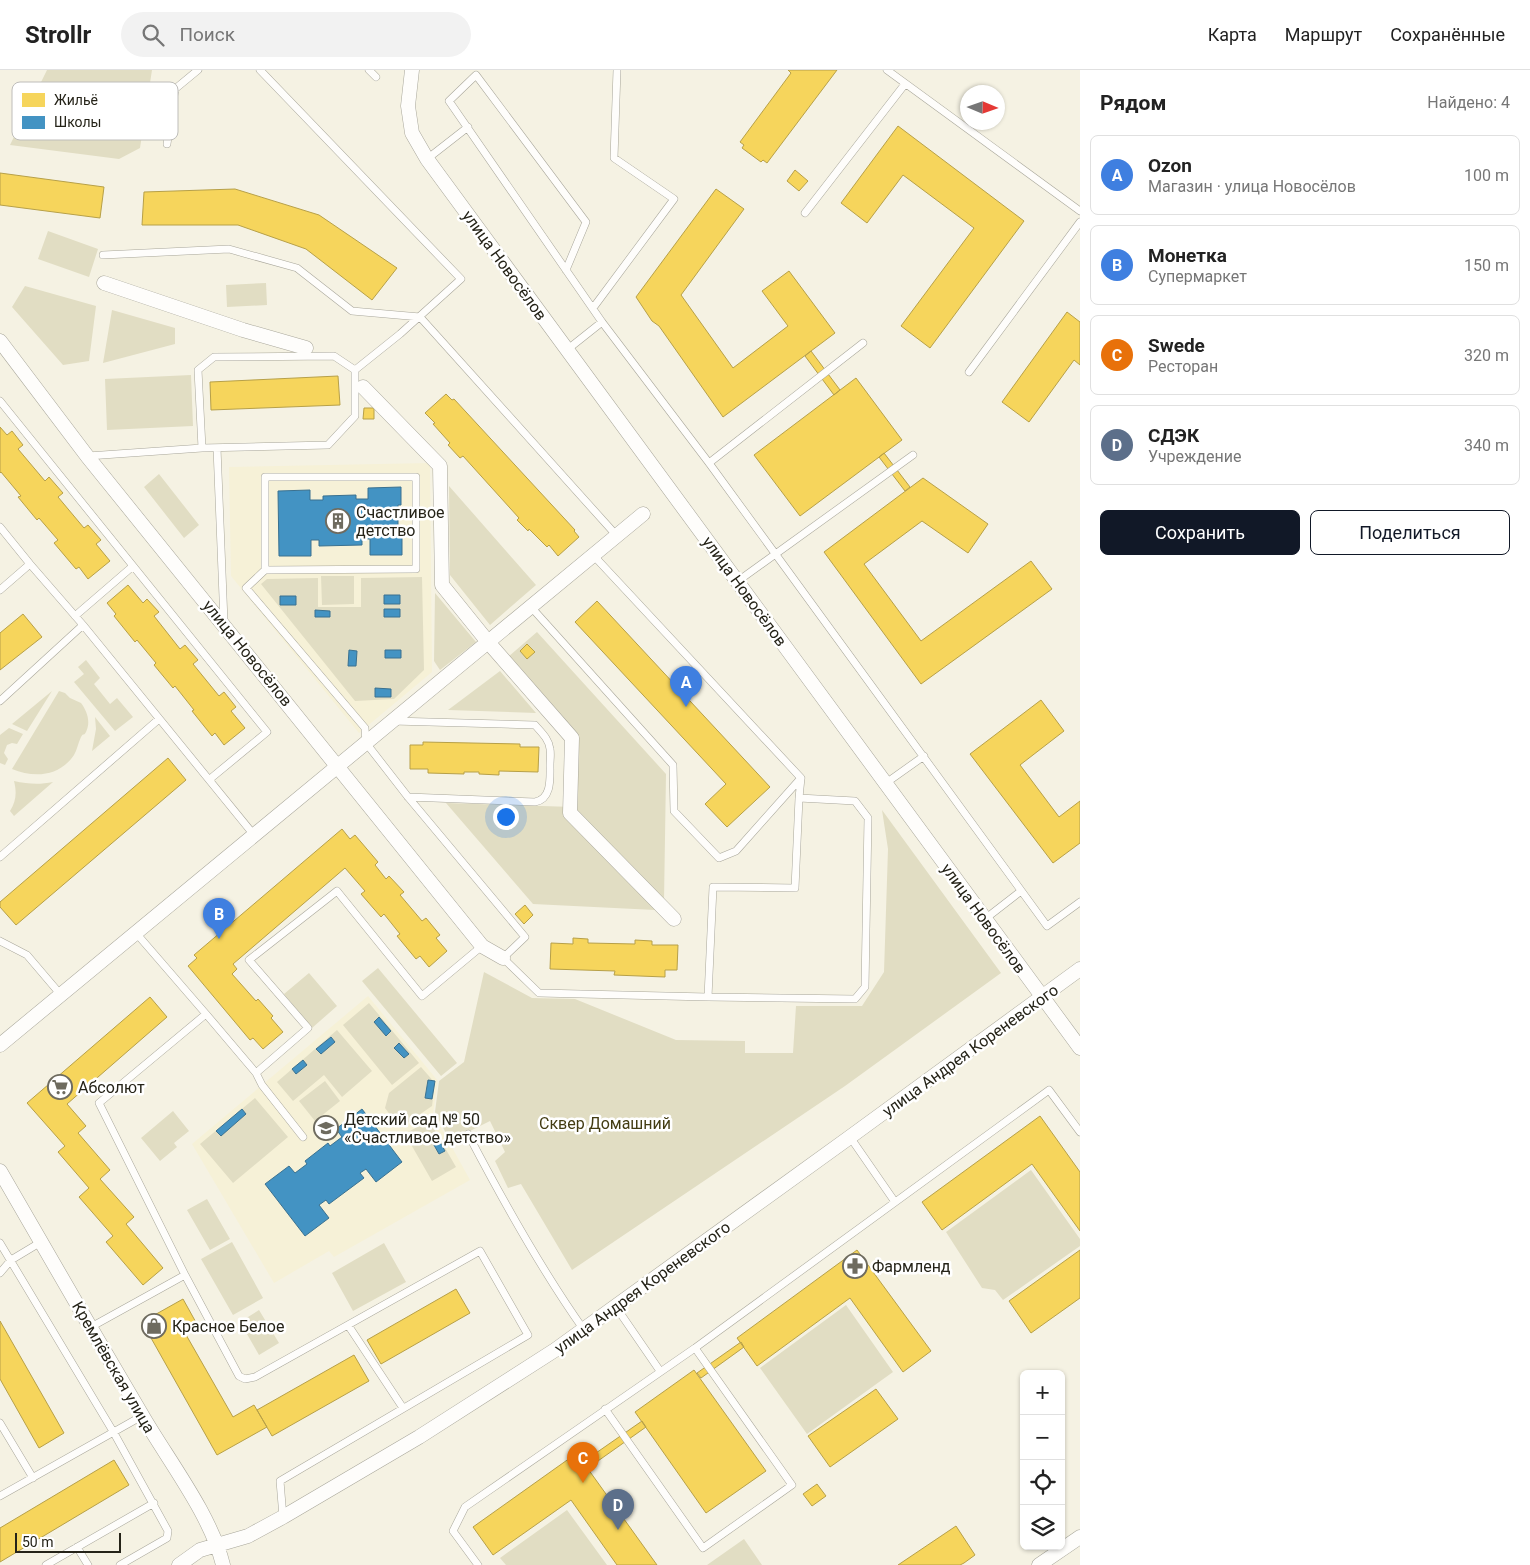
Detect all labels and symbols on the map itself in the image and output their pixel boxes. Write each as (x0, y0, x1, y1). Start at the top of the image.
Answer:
legend (12, 82, 178, 140)
north arrow (960, 85, 1005, 130)
text: Жильё (54, 92, 98, 108)
text: Школы (54, 114, 101, 130)
street label: улица Новосёлов (458, 207, 551, 324)
place label: Счастливое детство (356, 503, 445, 540)
building icon: Счастливое детство (325, 508, 351, 534)
street label: улица Новосёлов (698, 533, 791, 650)
street label: улица Новосёлов (199, 596, 296, 710)
pin: A (670, 666, 702, 707)
your location (493, 804, 519, 830)
street label: улица Новосёлов (937, 860, 1030, 977)
pin: B (203, 898, 235, 939)
street label: улица Андрея Кореневского (879, 980, 1062, 1121)
supermarket icon: Абсолют (47, 1074, 73, 1100)
place label: Абсолют (78, 1078, 145, 1097)
place label: Детский сад № 50 «Счастливое детство» (344, 1110, 511, 1147)
park label: Сквер Домашний (539, 1114, 671, 1133)
school or university icon: Детский сад № 50 «Счастливое детство» (313, 1115, 339, 1141)
street label: улица Андрея Кореневского (551, 1217, 734, 1358)
pharmacy icon: Фармленд (842, 1253, 868, 1279)
place label: Фармленд (872, 1257, 951, 1276)
street label: Кремлёвская улица (68, 1298, 159, 1436)
shop icon: Красное Белое (141, 1313, 167, 1339)
place label: Красное Белое (172, 1317, 284, 1336)
pin: C (567, 1442, 599, 1483)
pin: D (602, 1489, 634, 1530)
scale bar (15, 1530, 121, 1553)

